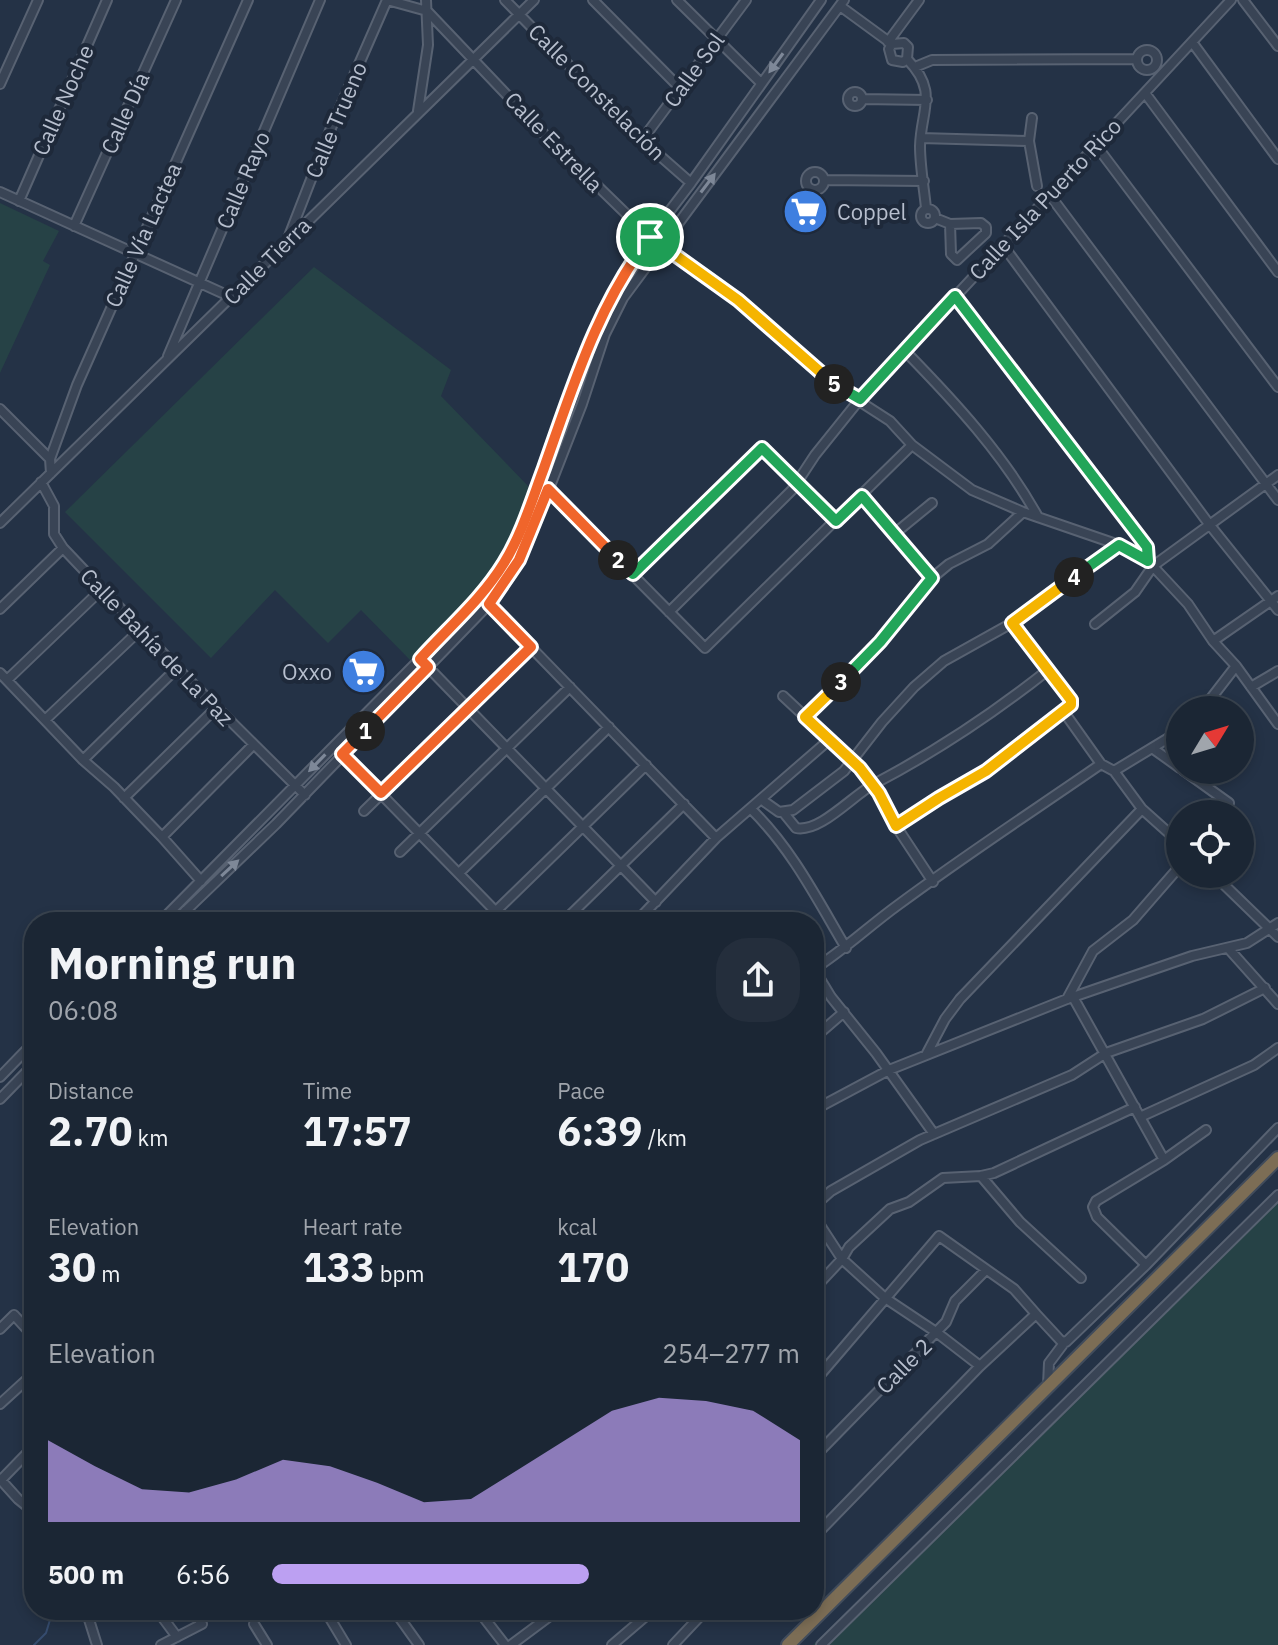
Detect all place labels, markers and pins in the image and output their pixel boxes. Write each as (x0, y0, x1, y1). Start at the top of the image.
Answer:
supermarket icon: Coppel (782, 188, 830, 236)
place label: Coppel (837, 197, 907, 226)
pin (616, 203, 684, 271)
pin: 5 (814, 364, 854, 404)
pin: 2 (598, 540, 638, 580)
pin: 4 (1054, 557, 1094, 597)
supermarket icon: Oxxo (339, 648, 387, 696)
place label: Oxxo (282, 657, 332, 686)
pin: 3 (821, 662, 861, 702)
pin: 1 (345, 711, 385, 751)

